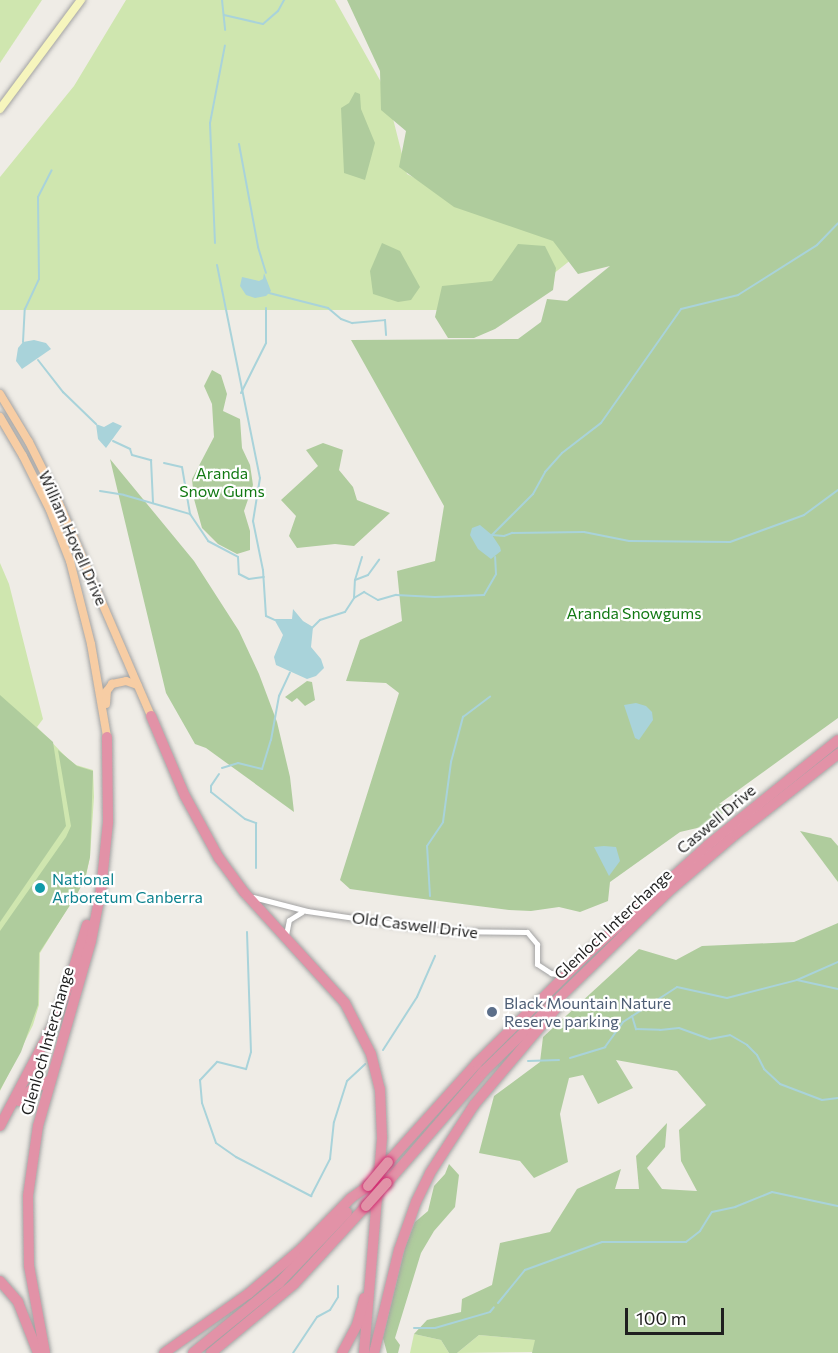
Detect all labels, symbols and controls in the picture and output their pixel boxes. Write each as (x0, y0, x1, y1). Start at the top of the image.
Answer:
park label: Aranda Snow Gums (179, 463, 265, 501)
street label: William Hovell Drive (35, 468, 111, 608)
park label: Aranda Snowgums (567, 603, 701, 623)
street label: Caswell Drive (673, 780, 759, 858)
street label: Glenloch Interchange (550, 865, 676, 983)
place label: National Arboretum Canberra (52, 869, 203, 907)
marker: National Arboretum Canberra (33, 881, 47, 895)
street label: Old Caswell Drive (351, 908, 479, 942)
street label: Glenloch Interchange (17, 965, 77, 1117)
place label: Black Mountain Nature Reserve parking (504, 993, 671, 1031)
marker: Black Mountain Nature Reserve parking (485, 1005, 499, 1019)
scale bar (628, 1296, 727, 1334)
text: 100 m (636, 1307, 686, 1329)

